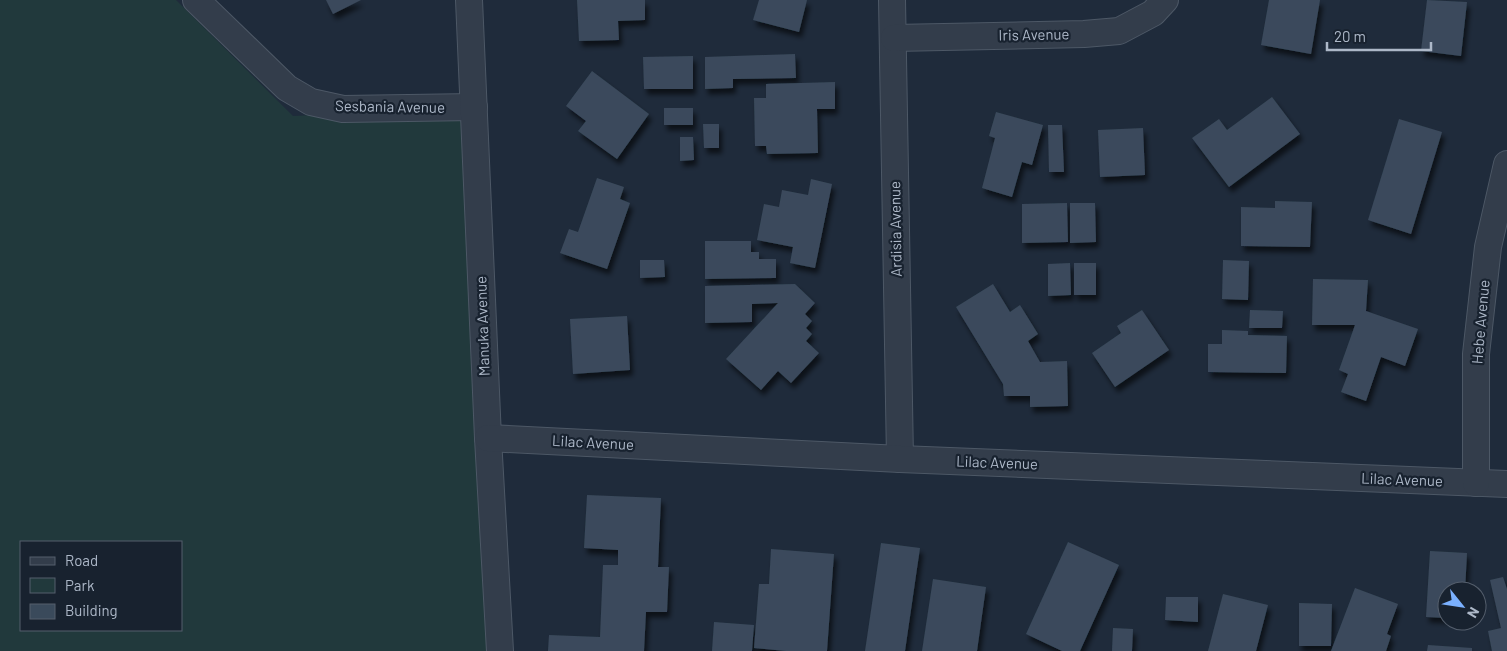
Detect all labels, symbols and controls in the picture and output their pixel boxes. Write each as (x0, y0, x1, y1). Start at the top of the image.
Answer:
scale bar (1327, 20, 1431, 52)
street label: Iris Avenue (998, 24, 1070, 44)
text: 20 m (1334, 27, 1366, 45)
street label: Sesbania Avenue (335, 96, 445, 116)
street label: Ardisia Avenue (885, 181, 905, 277)
street label: Manuka Avenue (471, 276, 493, 376)
street label: Hebe Avenue (1467, 279, 1493, 365)
street label: Lilac Avenue (552, 431, 634, 453)
street label: Lilac Avenue (956, 452, 1038, 472)
street label: Lilac Avenue (1361, 469, 1443, 489)
legend (20, 541, 182, 631)
text: Road (65, 551, 98, 569)
text: Park (65, 576, 95, 594)
north arrow (1437, 581, 1487, 631)
text: Building (65, 601, 118, 619)
text: N (1464, 604, 1483, 621)

